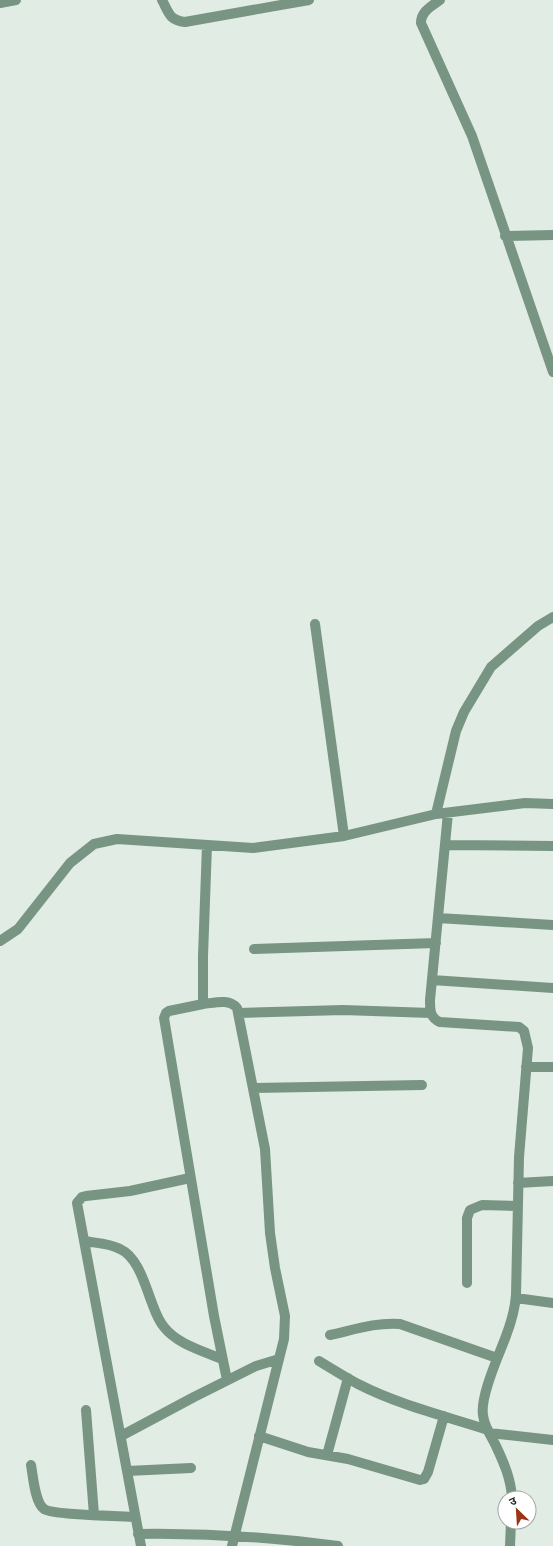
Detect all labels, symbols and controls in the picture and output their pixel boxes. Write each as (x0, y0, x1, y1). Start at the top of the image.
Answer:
north arrow (497, 1490, 537, 1530)
text: उ (507, 1494, 519, 1509)

